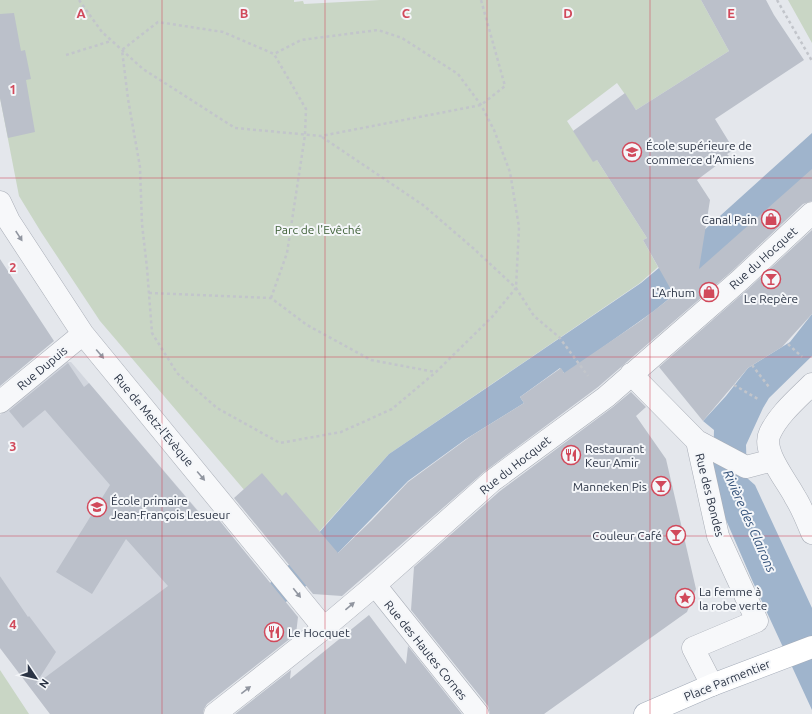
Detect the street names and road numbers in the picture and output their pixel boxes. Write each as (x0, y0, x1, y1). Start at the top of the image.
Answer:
street label: Rue du Hocquet (727, 224, 800, 292)
street label: Rue Dupuis (14, 343, 70, 393)
street label: Rue de Metz-l'Evèque (112, 371, 196, 469)
street label: Rue du Hocquet (477, 433, 553, 497)
street label: Rue des Bondes (693, 452, 727, 538)
street label: Rue des Hautes Cornes (382, 598, 470, 702)
street label: Place Parmentier (682, 657, 772, 703)

